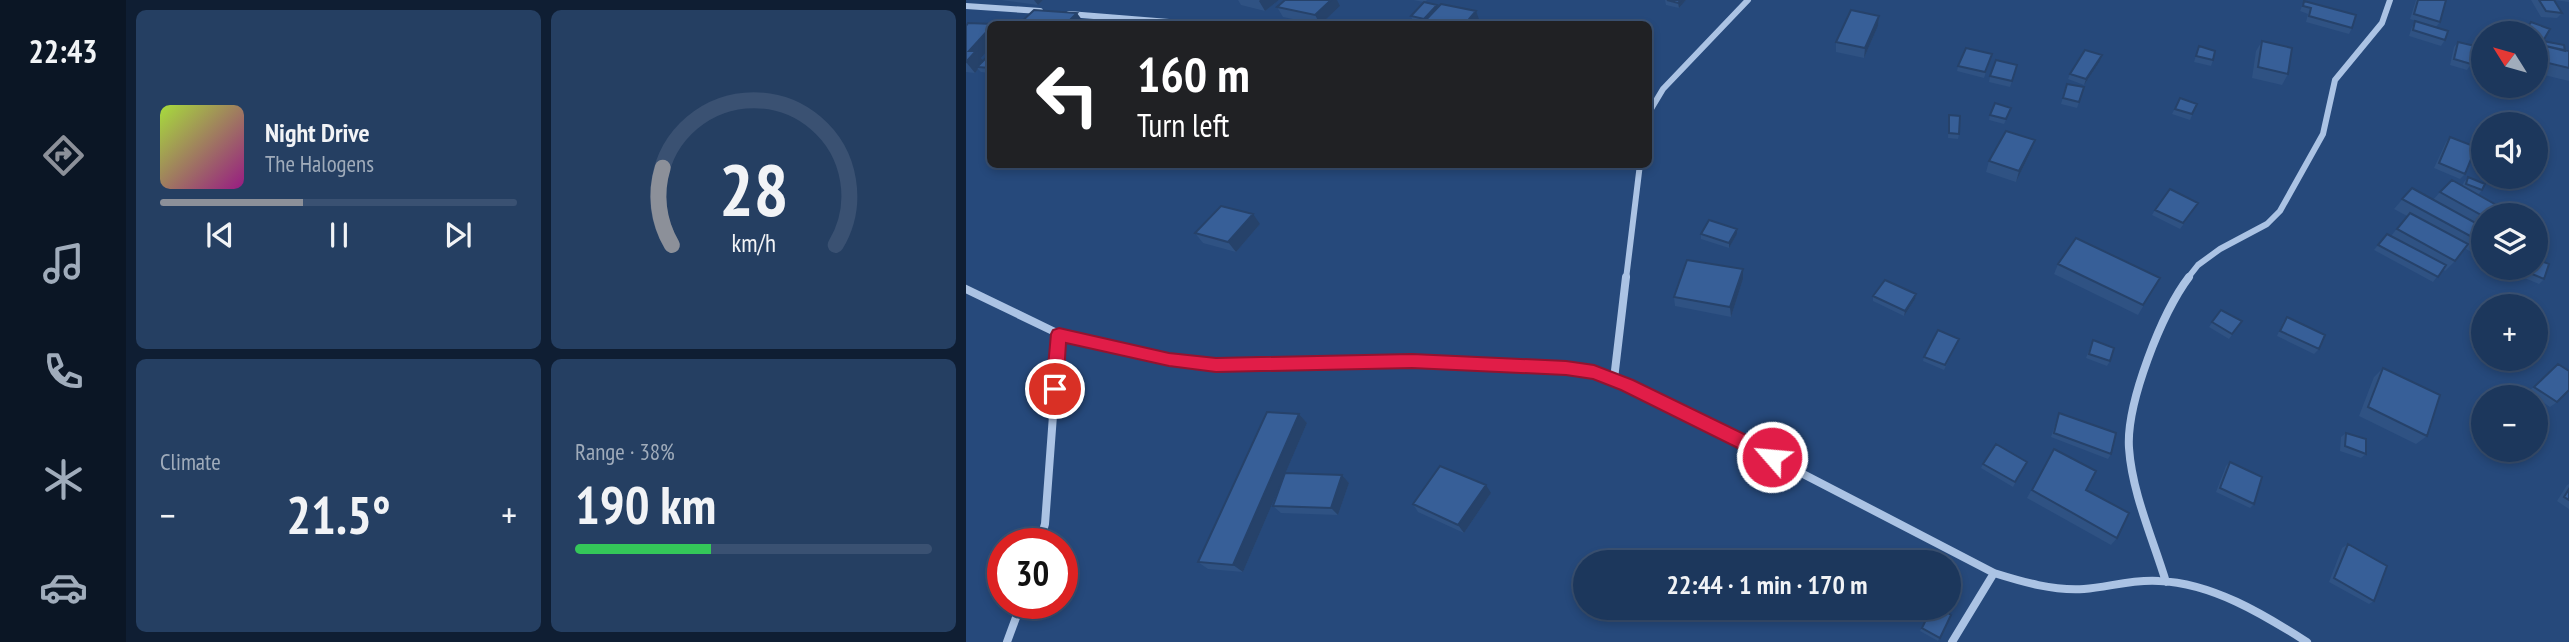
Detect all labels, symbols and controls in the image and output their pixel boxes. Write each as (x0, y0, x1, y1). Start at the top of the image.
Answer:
north arrow (2471, 21, 2548, 98)
map controls (2471, 21, 2548, 462)
text: 22:43 (28, 30, 98, 72)
text: 160 m (1137, 42, 1250, 106)
icon: left (1022, 49, 1113, 140)
text: Turn left (1137, 104, 1229, 146)
button: sound (2471, 112, 2548, 189)
text: Night Drive (265, 116, 370, 149)
icon: directions (39, 131, 88, 180)
text: 28 (719, 142, 788, 236)
text: The Halogens (265, 149, 374, 178)
button: layers (2471, 203, 2548, 280)
icon: previous (201, 216, 239, 254)
icon: pause (320, 216, 358, 254)
icon: next (439, 216, 477, 254)
text: km/h (731, 227, 776, 259)
icon: music (39, 239, 88, 288)
button: + (2471, 294, 2548, 371)
icon: phone (39, 347, 88, 396)
pin (1025, 359, 1085, 419)
icon: arrive (1036, 370, 1074, 408)
button: − (2471, 385, 2548, 462)
position arrow (1735, 420, 1809, 494)
text: Range · 38% (575, 437, 675, 466)
text: Climate (160, 447, 221, 476)
icon: climate (39, 455, 88, 504)
text: 190 km (575, 471, 716, 538)
text: 21.5° (286, 481, 391, 548)
text: − (160, 490, 176, 539)
text: + (501, 490, 517, 539)
speed limit sign: 30 (987, 528, 1078, 619)
icon: car (39, 563, 88, 612)
text: 22:44 · 1 min · 170 m (1667, 568, 1867, 601)

